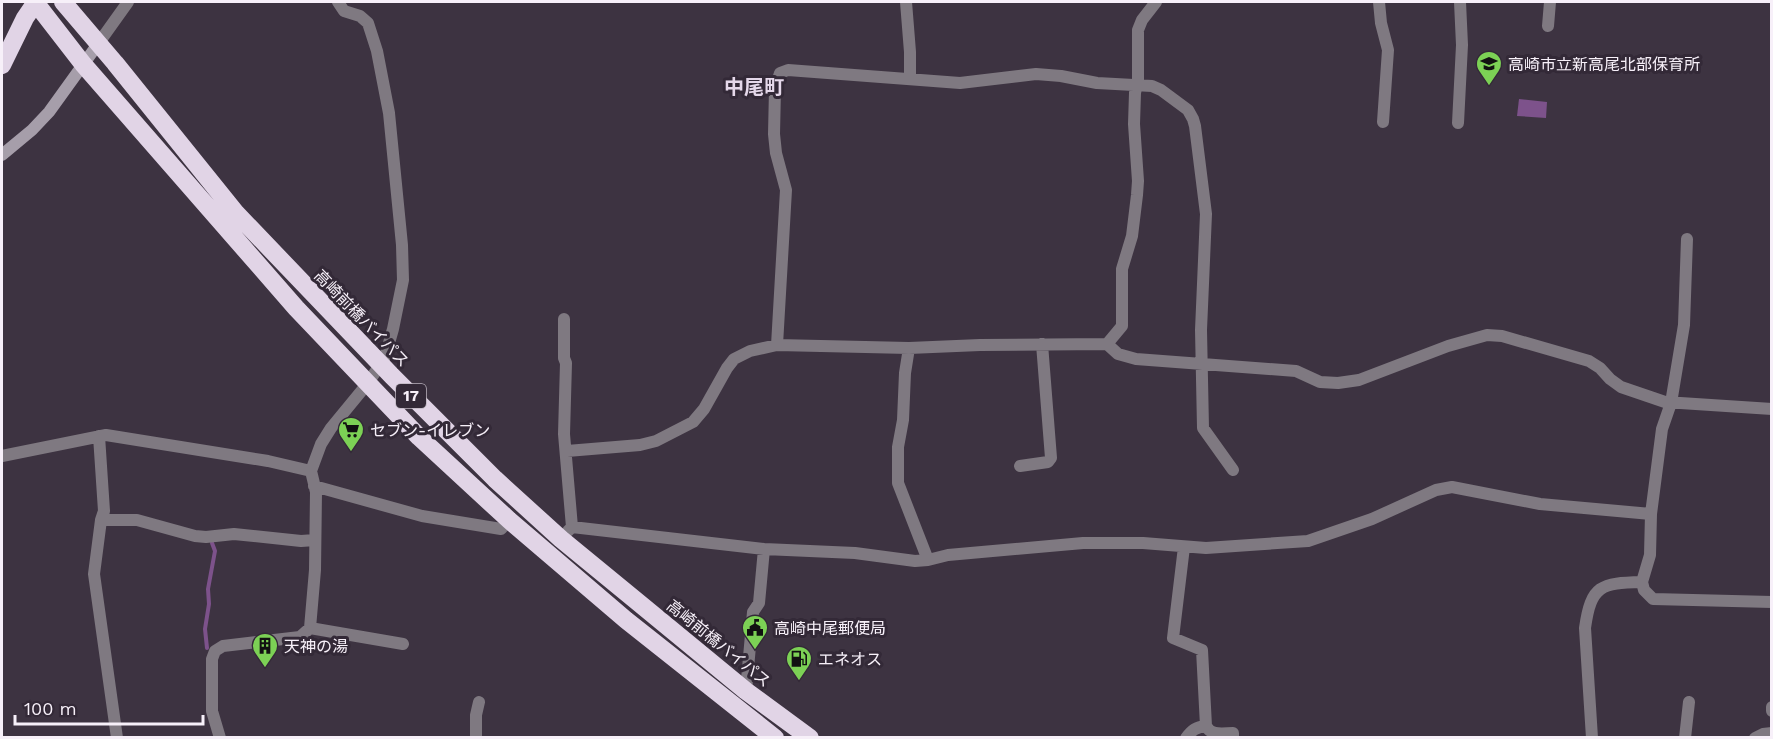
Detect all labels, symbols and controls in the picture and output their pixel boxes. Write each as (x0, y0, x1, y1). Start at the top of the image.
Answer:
school or university icon: 高崎市立新高尾北部保育所 (1474, 49, 1504, 87)
place label: 高崎市立新高尾北部保育所 (1508, 55, 1700, 74)
district label: 中尾町 (724, 75, 784, 99)
street label: 高崎前橋バイパス (310, 266, 413, 371)
road number: 17 (396, 384, 426, 408)
supermarket icon: セブン-イレブン (336, 415, 366, 453)
place label: セブン-イレブン (370, 421, 490, 440)
street label: 高崎前橋バイパス (663, 596, 774, 691)
public building icon: 高崎中尾郵便局 (740, 613, 770, 651)
place label: 高崎中尾郵便局 (774, 619, 886, 638)
building icon: 天神の湯 (250, 631, 280, 669)
place label: 天神の湯 (284, 637, 348, 656)
fuel station icon: エネオス (784, 644, 814, 682)
place label: エネオス (818, 650, 882, 669)
scale bar (15, 688, 202, 726)
text: 100 m (24, 698, 77, 719)

